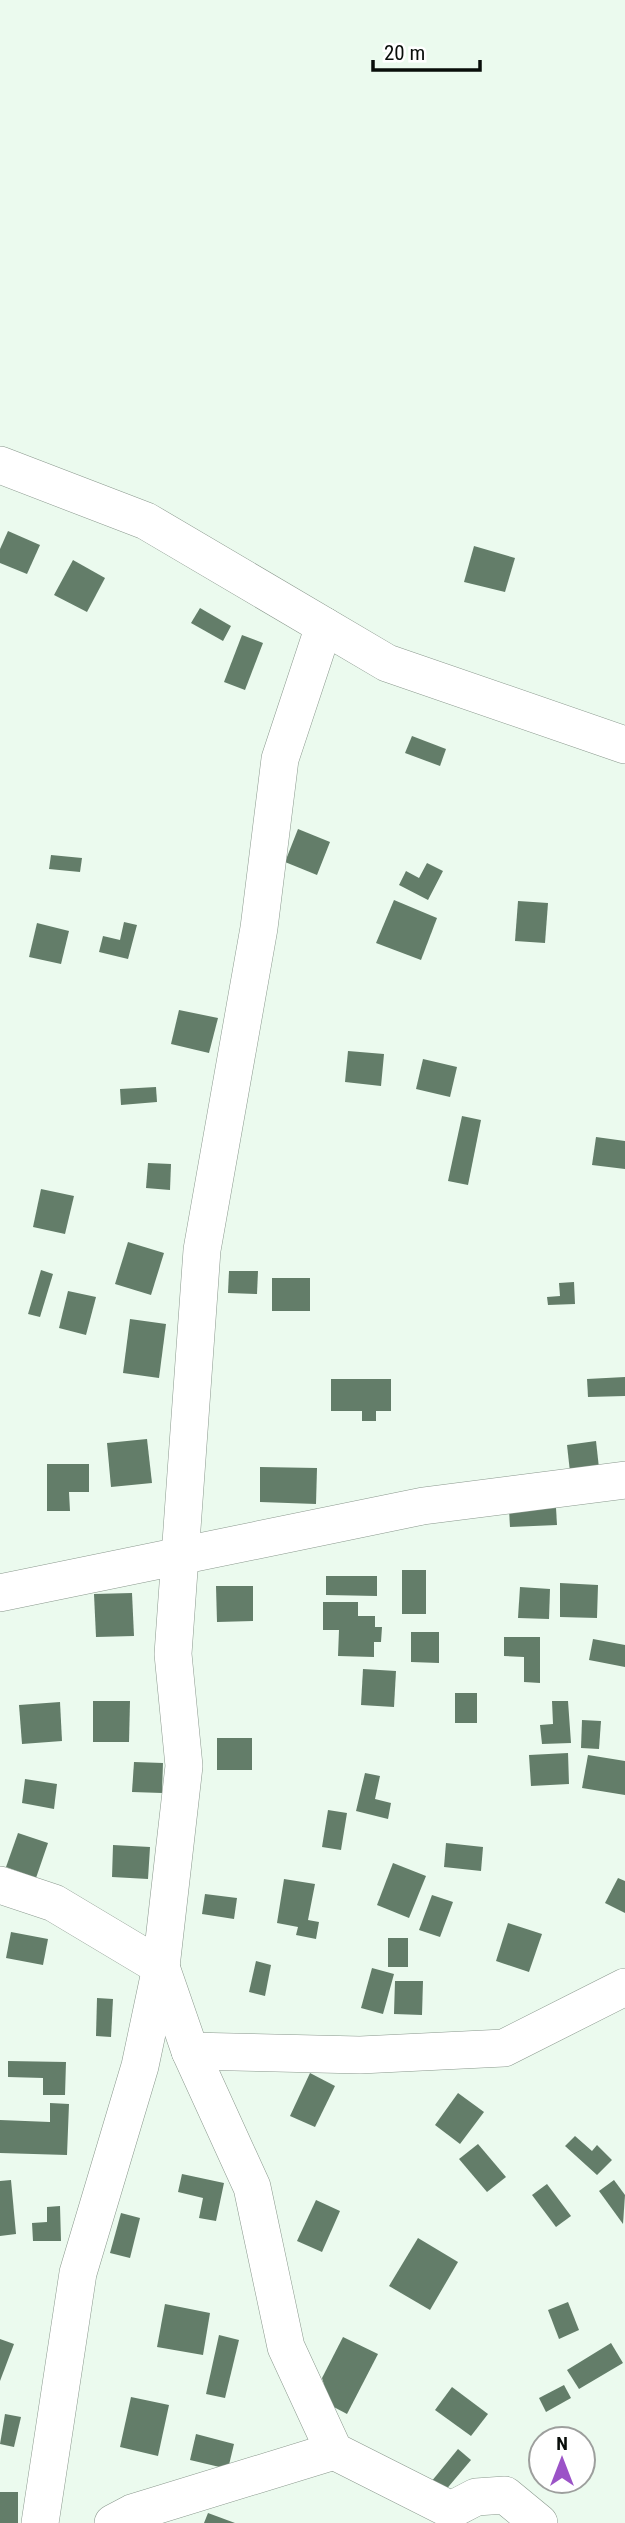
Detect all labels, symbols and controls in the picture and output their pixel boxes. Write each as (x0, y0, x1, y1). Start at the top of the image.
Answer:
scale bar (373, 28, 480, 72)
text: 20 m (384, 41, 425, 65)
north arrow (527, 2425, 597, 2495)
text: N (556, 2432, 568, 2455)

